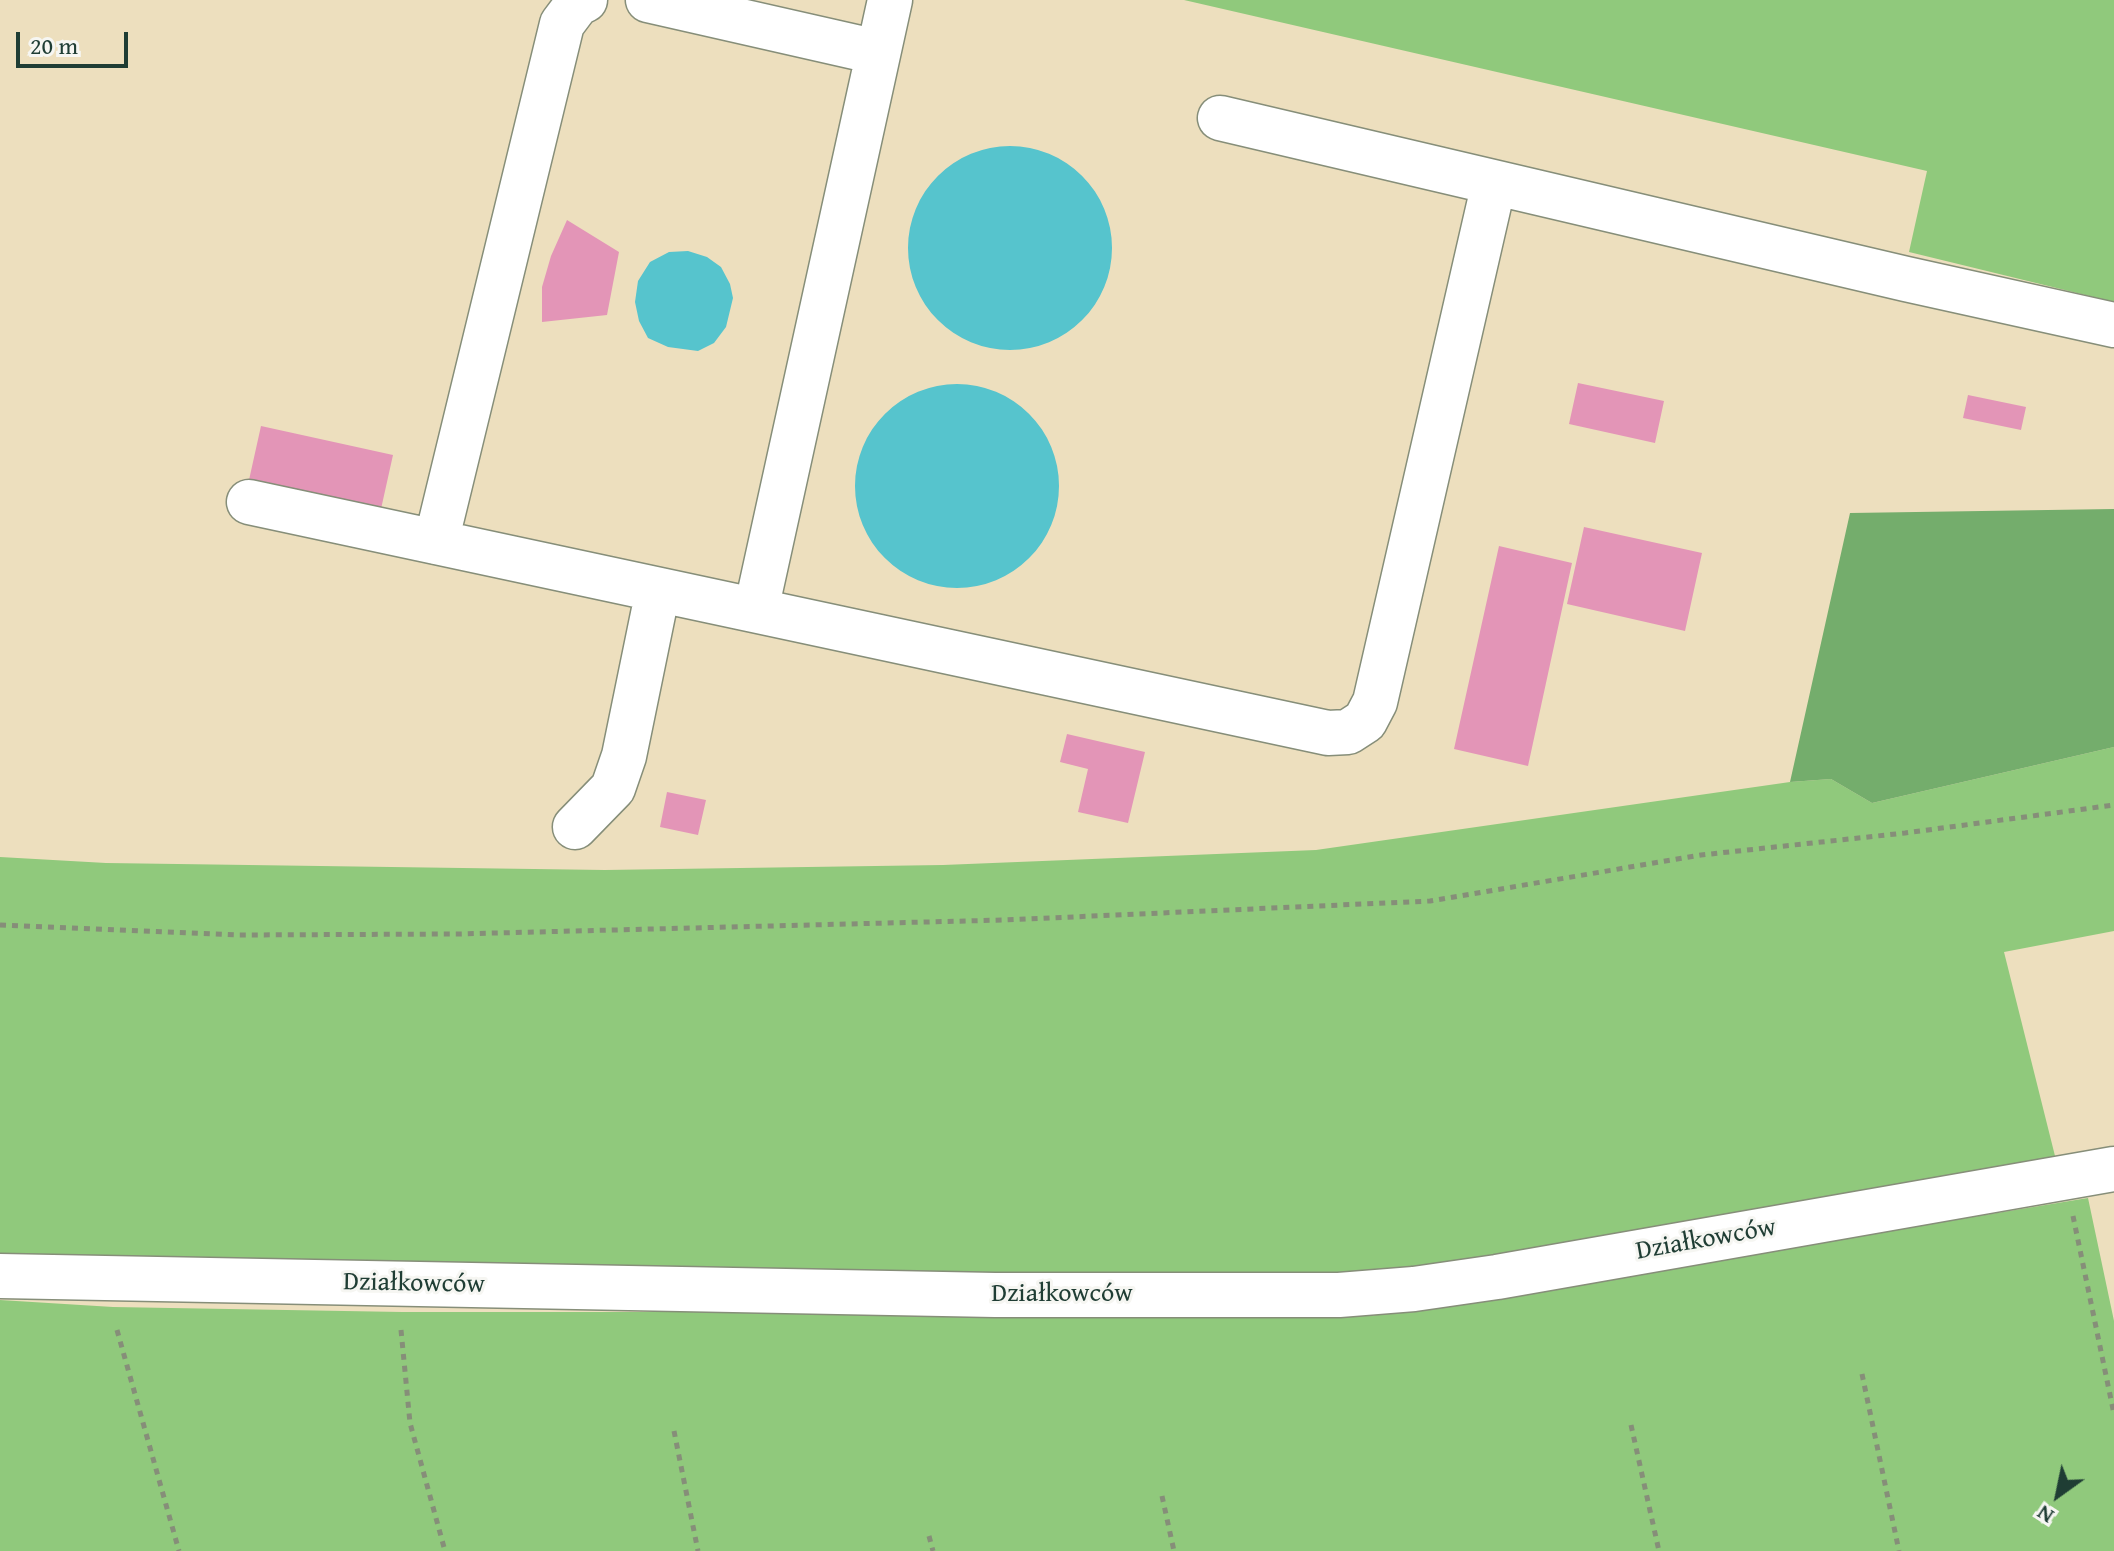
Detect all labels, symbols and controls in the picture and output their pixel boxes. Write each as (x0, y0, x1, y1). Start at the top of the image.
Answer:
scale bar (20, 16, 132, 66)
text: 20 m (30, 28, 78, 63)
street label: Działkowców (1634, 1212, 1778, 1268)
street label: Działkowców (343, 1267, 485, 1301)
street label: Działkowców (991, 1278, 1133, 1310)
north arrow (2018, 1455, 2098, 1535)
text: N (2030, 1498, 2060, 1533)

